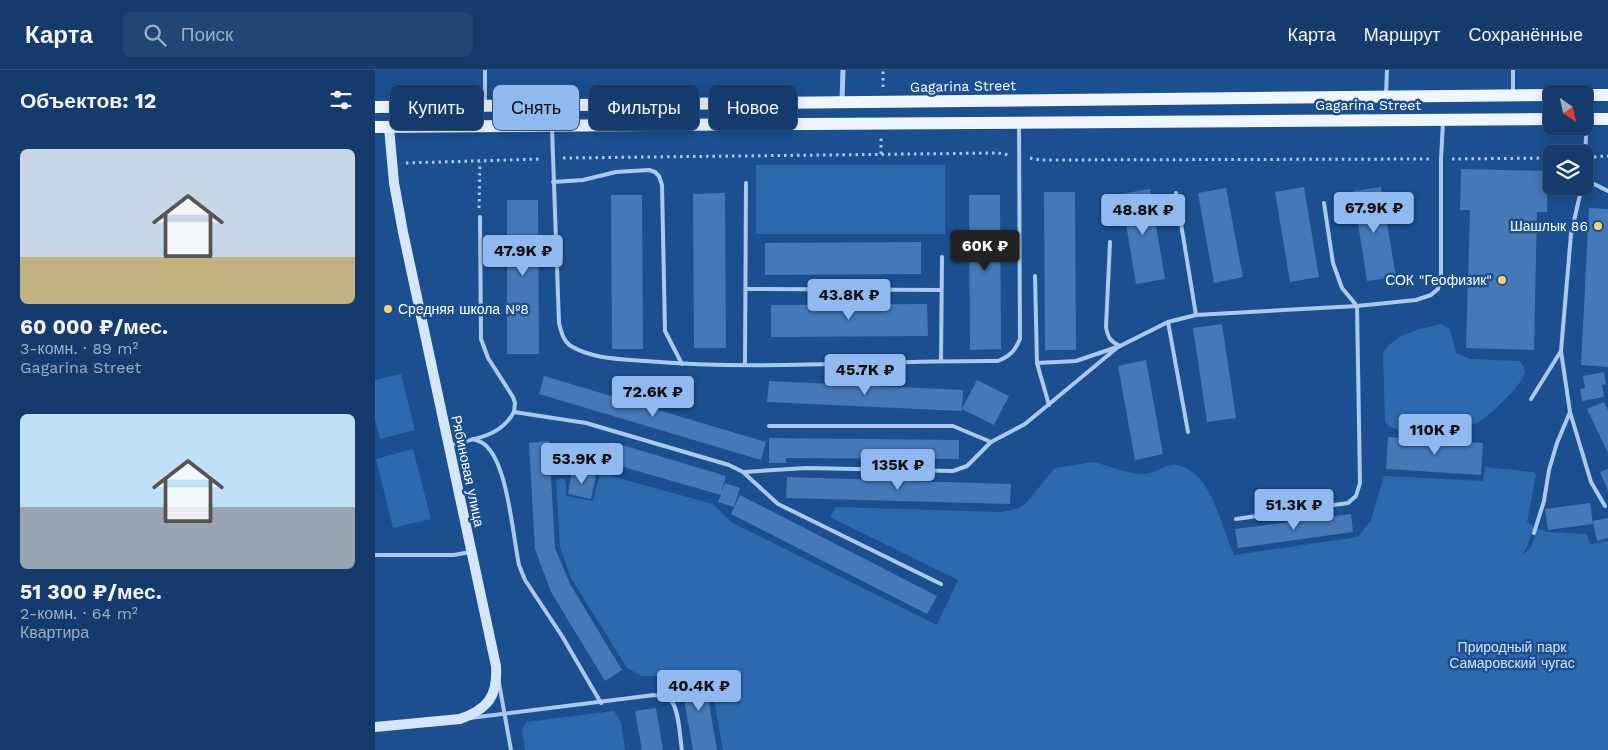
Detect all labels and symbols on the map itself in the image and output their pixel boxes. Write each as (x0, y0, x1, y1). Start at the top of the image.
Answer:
street label: Gagarina Street (910, 77, 1016, 95)
north arrow (1543, 85, 1593, 135)
street label: Gagarina Street (1315, 97, 1421, 113)
pin: 67.9K ₽ (1328, 191, 1420, 234)
pin: 48.8K ₽ (1097, 194, 1189, 236)
place label: Шашлык 86 (1510, 218, 1588, 234)
marker: Шашлык 86 (1592, 220, 1604, 232)
pin: 60K ₽ (950, 230, 1020, 272)
pin: 47.9K ₽ (477, 234, 569, 277)
place label: СОК "Геофизик" (1385, 272, 1492, 288)
marker: СОК "Геофизик" (1496, 274, 1508, 286)
pin: 43.8K ₽ (803, 278, 895, 321)
place label: Средняя школа №8 (398, 301, 529, 317)
marker: Средняя школа №8 (382, 303, 394, 315)
pin: 45.7K ₽ (819, 354, 911, 396)
pin: 72.6K ₽ (607, 376, 699, 418)
street label: Рябиновая улица (448, 414, 488, 528)
pin: 110K ₽ (1394, 414, 1476, 456)
pin: 53.9K ₽ (536, 442, 628, 485)
pin: 135K ₽ (857, 448, 939, 491)
pin: 51.3K ₽ (1248, 488, 1340, 531)
park label: Природный парк Самаровский чугас (1449, 639, 1575, 671)
pin: 40.4K ₽ (653, 670, 745, 712)

